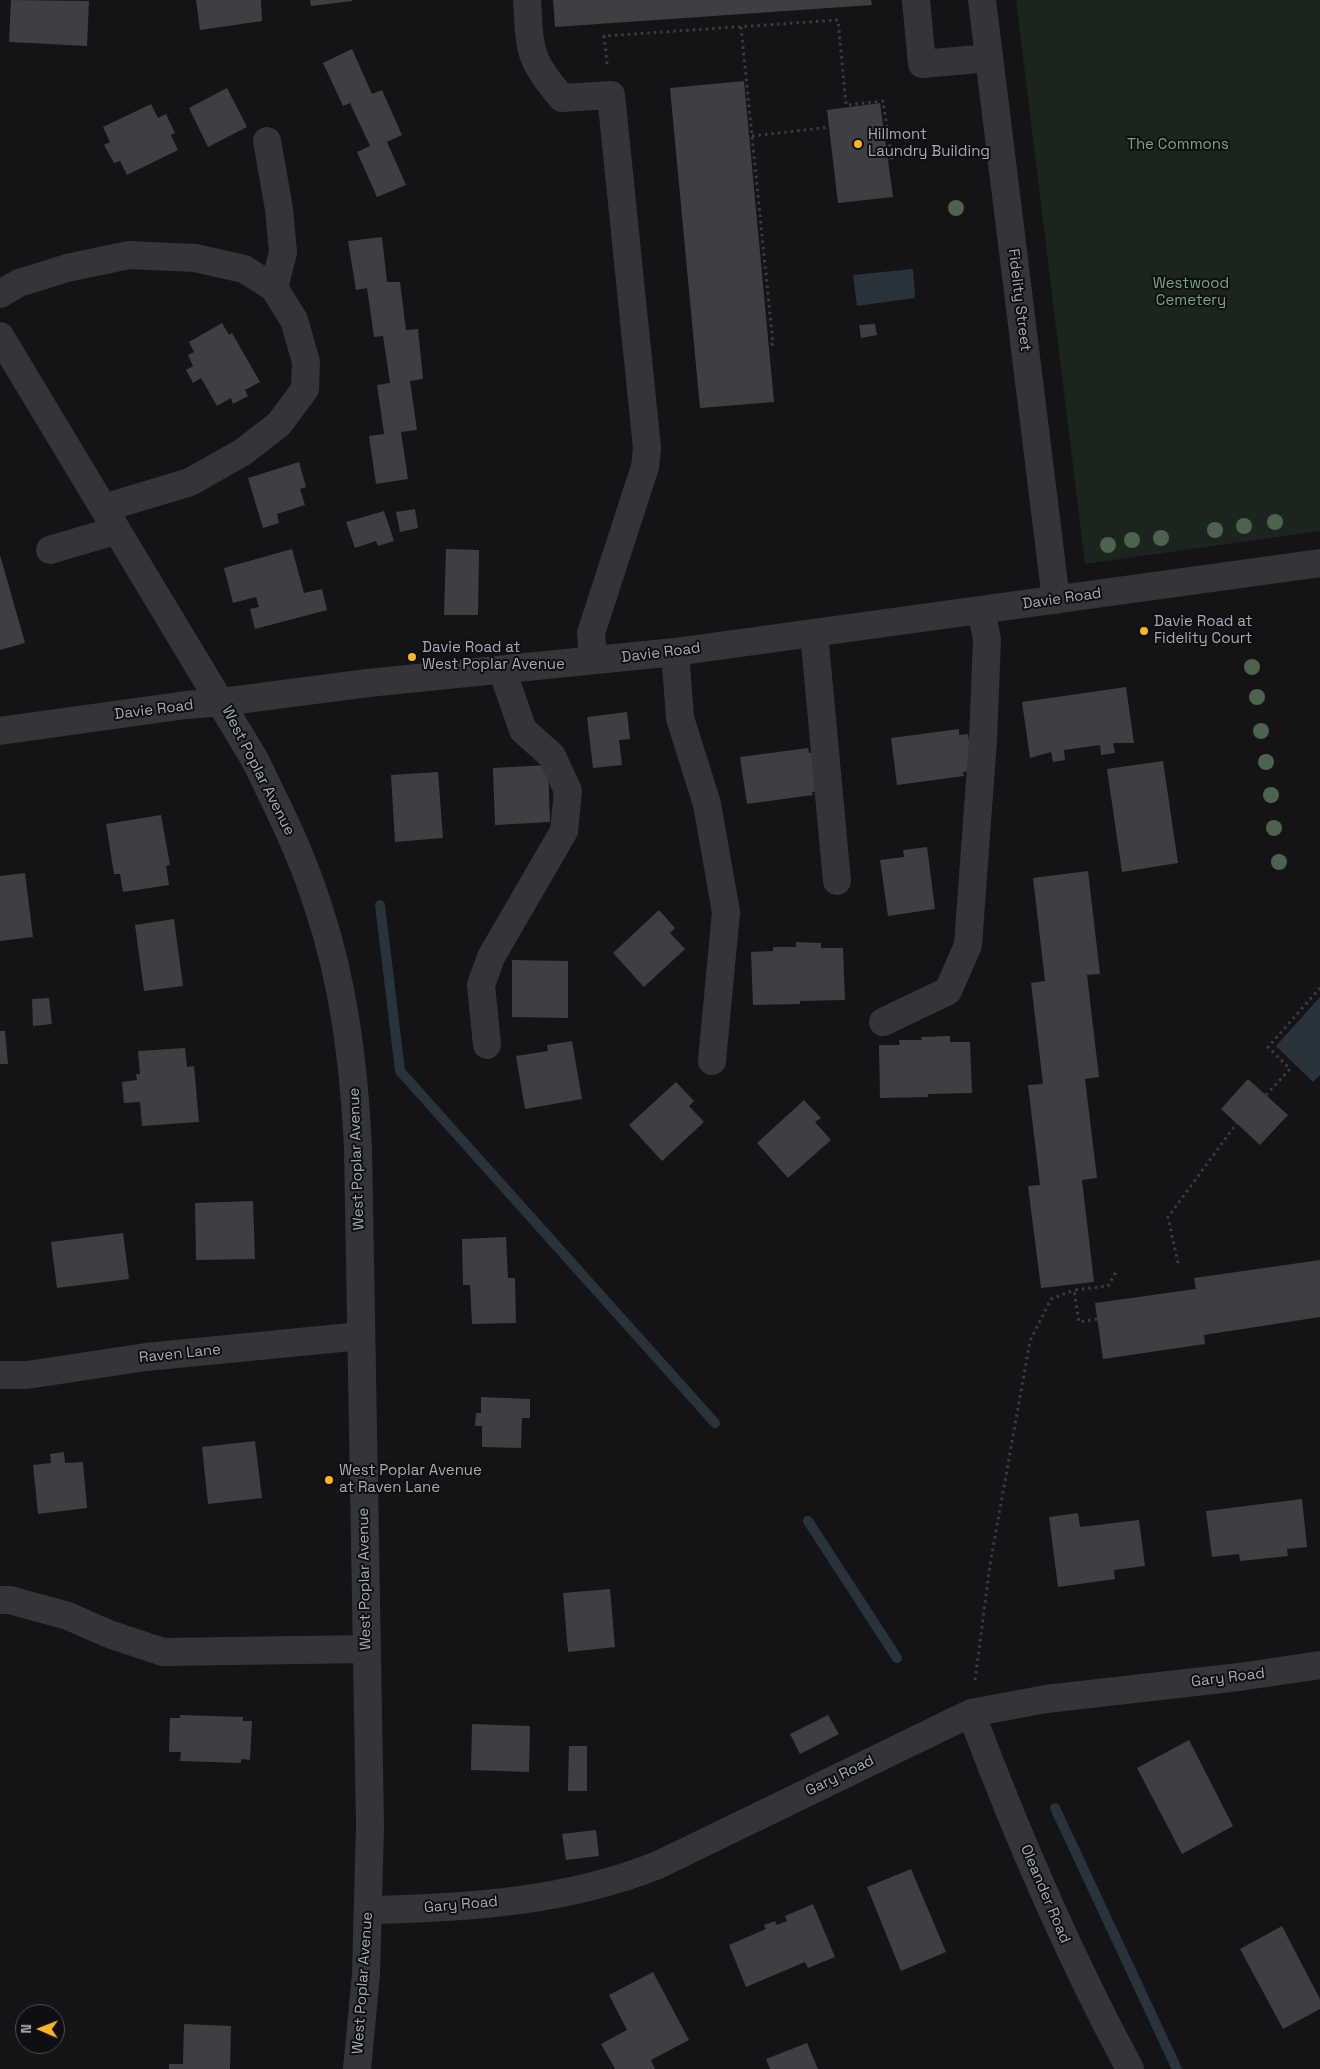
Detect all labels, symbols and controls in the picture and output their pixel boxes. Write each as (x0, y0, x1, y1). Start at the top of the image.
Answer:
place label: Hillmont Laundry Building (868, 126, 990, 161)
park label: The Commons (1127, 136, 1229, 154)
marker: Hillmont Laundry Building (852, 138, 864, 150)
street label: Fidelity Street (1004, 248, 1034, 352)
park label: Westwood Cemetery (1153, 275, 1229, 310)
street label: Davie Road (1021, 585, 1103, 613)
place label: Davie Road at Fidelity Court (1154, 613, 1252, 648)
marker: Davie Road at Fidelity Court (1138, 625, 1150, 637)
place label: Davie Road at West Poplar Avenue (422, 639, 565, 674)
street label: Davie Road (620, 639, 702, 667)
marker: Davie Road at West Poplar Avenue (406, 651, 418, 663)
street label: Davie Road (113, 696, 195, 724)
street label: West Poplar Avenue (218, 703, 298, 839)
street label: West Poplar Avenue (346, 1087, 368, 1231)
street label: Raven Lane (138, 1341, 222, 1367)
place label: West Poplar Avenue at Raven Lane (339, 1462, 482, 1497)
marker: West Poplar Avenue at Raven Lane (323, 1474, 335, 1486)
street label: West Poplar Avenue (355, 1507, 375, 1651)
street label: Gary Road (1190, 1665, 1266, 1691)
street label: Gary Road (803, 1752, 877, 1800)
street label: Oleander Road (1016, 1842, 1074, 1946)
street label: Gary Road (423, 1893, 499, 1917)
street label: West Poplar Avenue (349, 1911, 377, 2055)
north arrow (15, 2004, 65, 2054)
text: N (17, 2024, 35, 2034)

